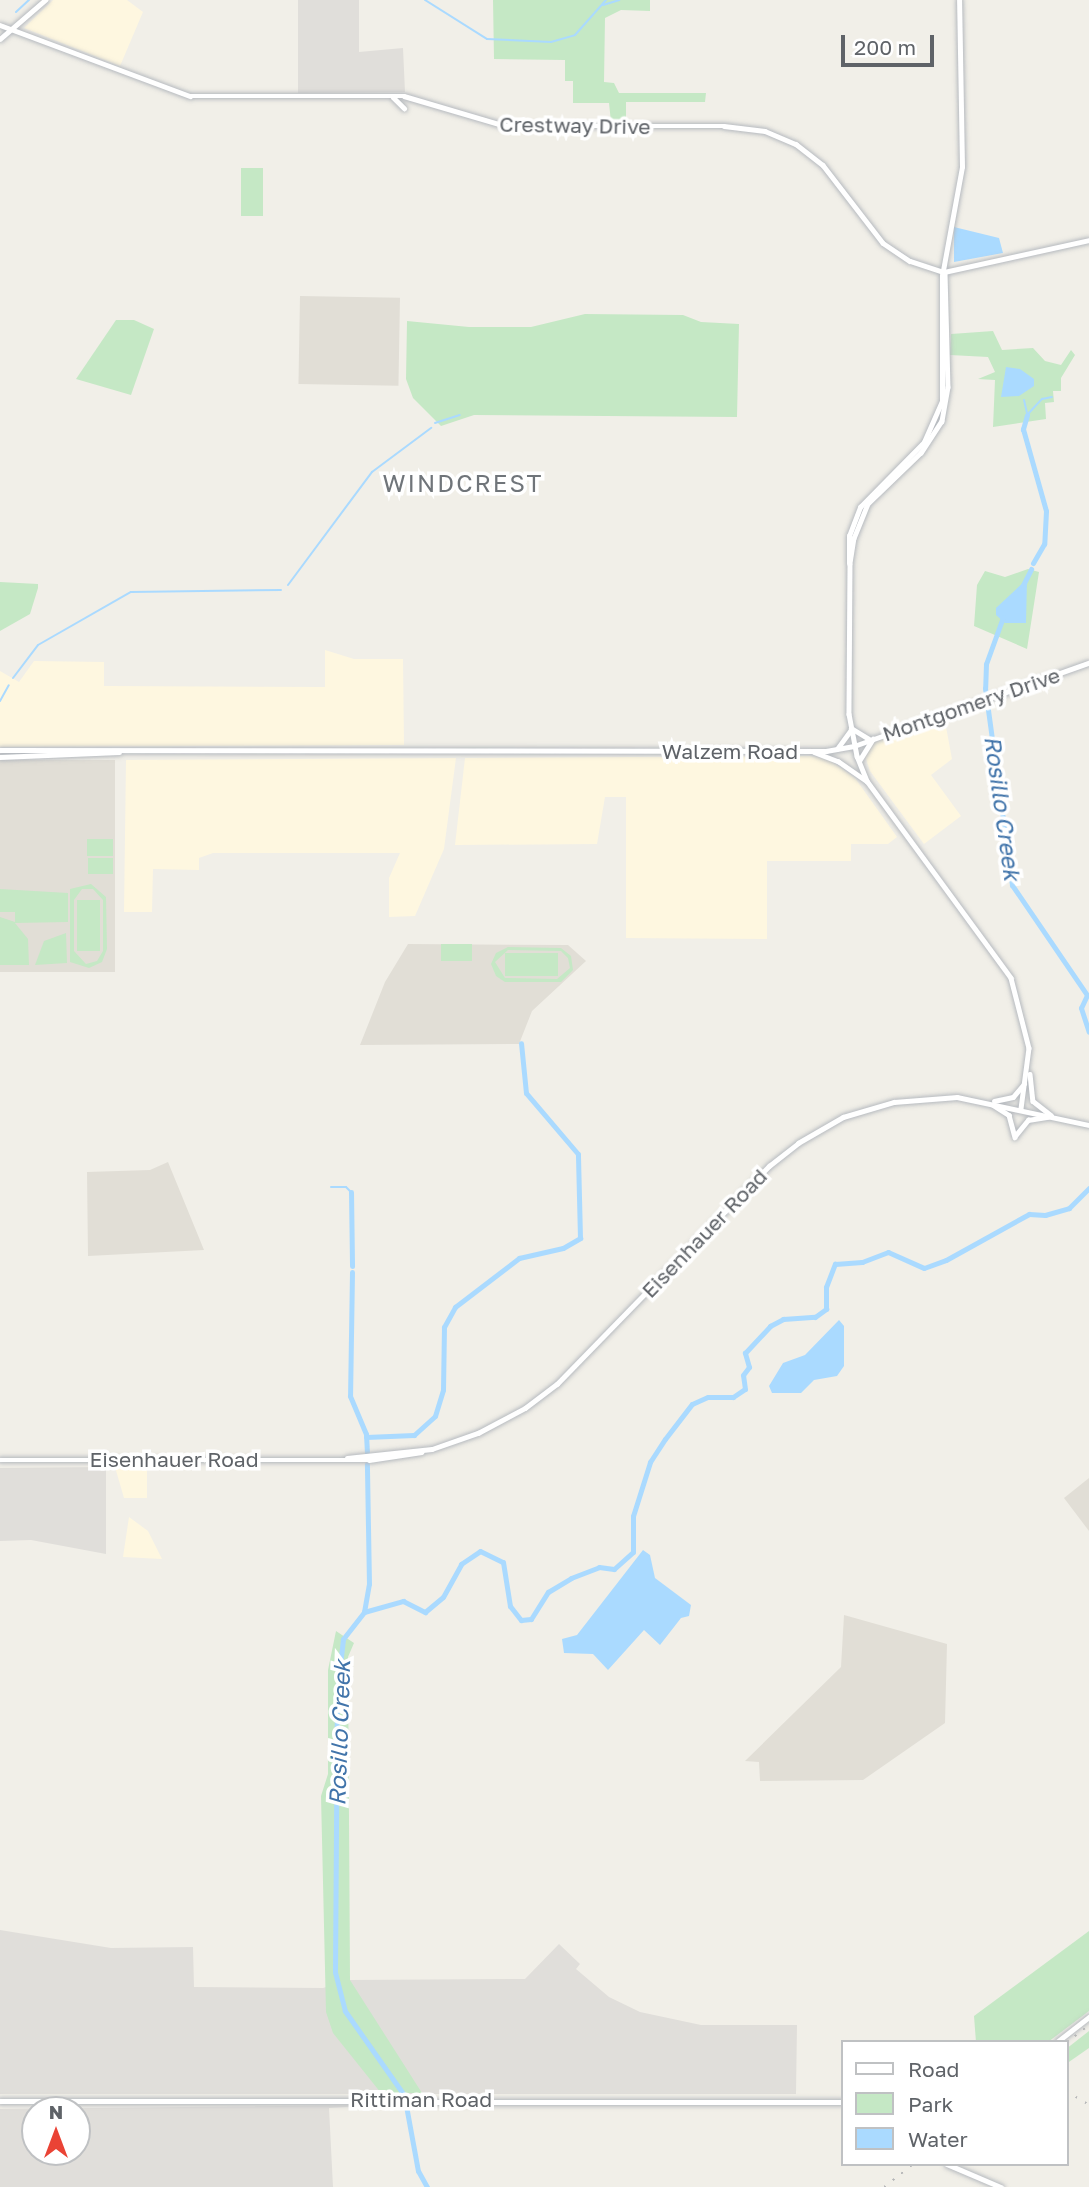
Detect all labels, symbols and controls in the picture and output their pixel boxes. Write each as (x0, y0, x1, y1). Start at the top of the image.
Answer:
scale bar (844, 21, 937, 65)
text: 200 m (854, 34, 916, 60)
street label: Crestway Drive (499, 111, 651, 139)
district label: WINDCREST (384, 469, 542, 497)
street label: Montgomery Drive (879, 662, 1063, 746)
water label: Rosillo Creek (979, 734, 1027, 882)
street label: Walzem Road (662, 738, 798, 764)
street label: Eisenhauer Road (636, 1163, 772, 1303)
street label: Eisenhauer Road (89, 1446, 259, 1472)
water label: Rosillo Creek (323, 1660, 355, 1806)
legend (841, 2040, 1068, 2166)
text: Road (908, 2056, 959, 2082)
street label: Rittiman Road (350, 2086, 492, 2112)
text: Park (908, 2091, 953, 2117)
north arrow (21, 2096, 91, 2166)
text: N (49, 2100, 63, 2123)
text: Water (908, 2126, 968, 2152)

